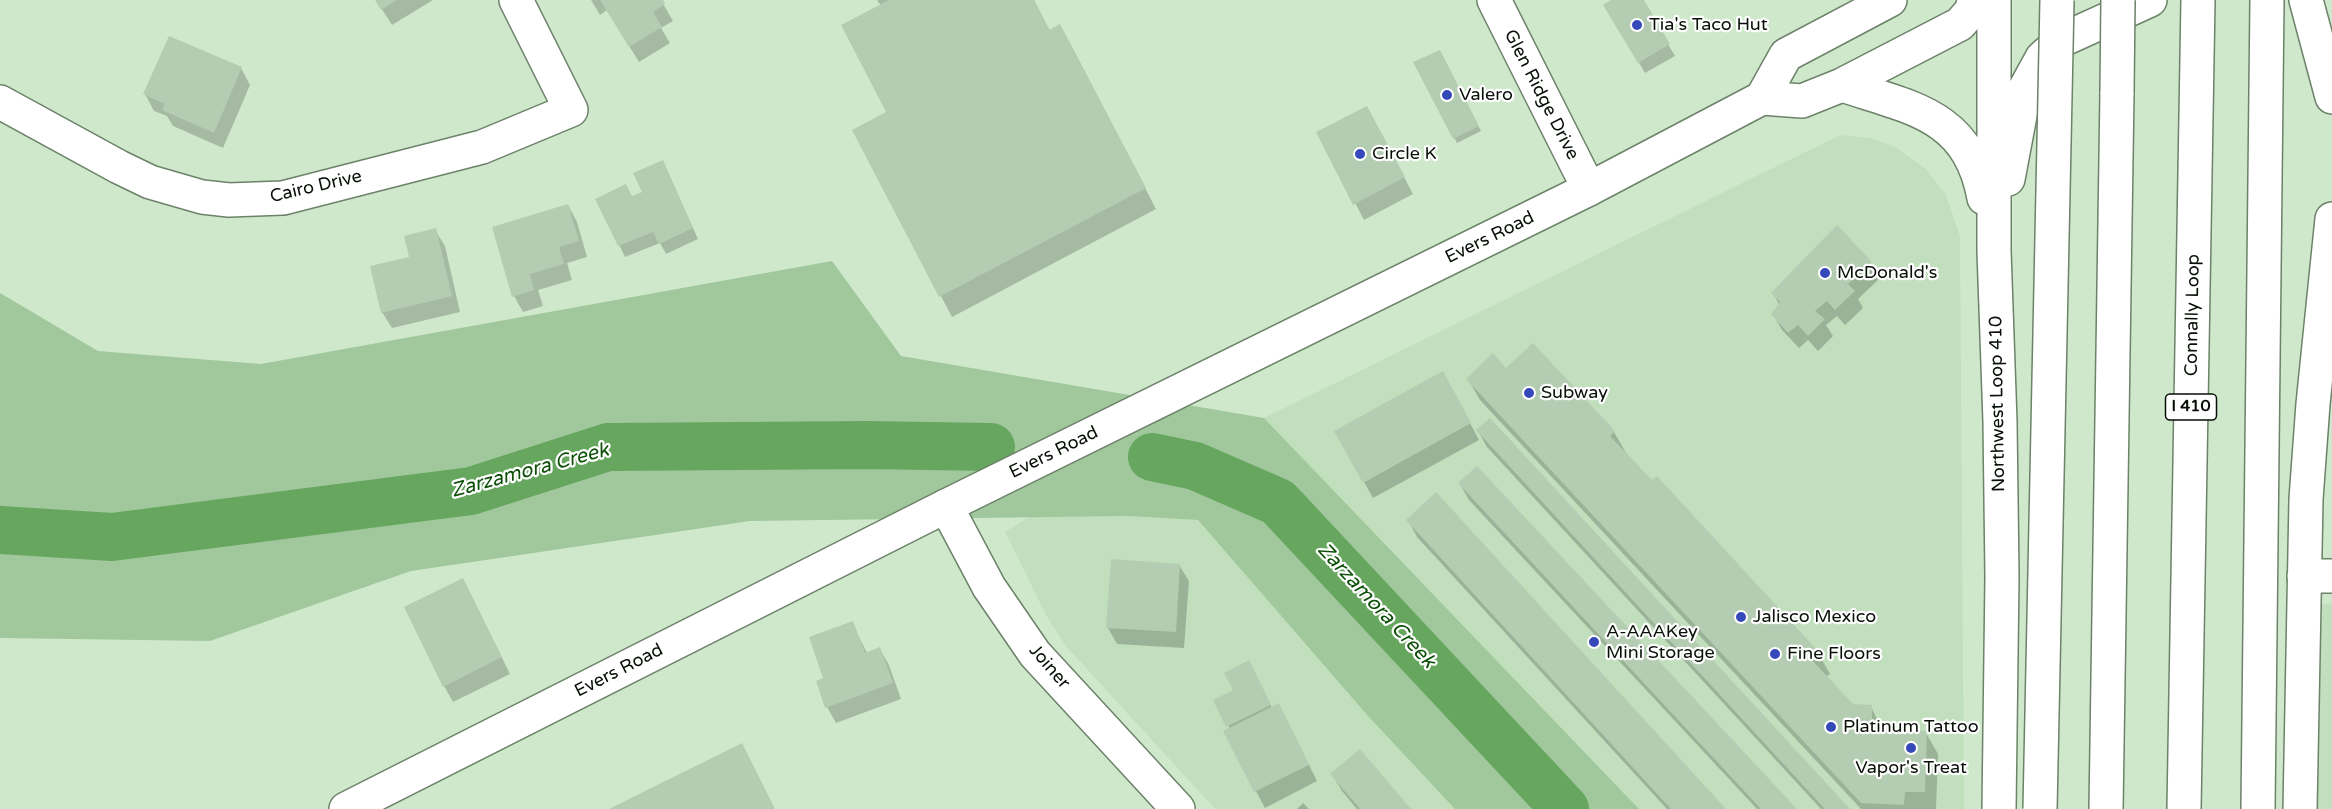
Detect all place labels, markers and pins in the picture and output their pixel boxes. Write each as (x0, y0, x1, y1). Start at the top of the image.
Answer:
place label: Tia's Taco Hut (1649, 14, 1768, 36)
marker: Tia's Taco Hut (1630, 18, 1644, 32)
place label: Valero (1459, 84, 1513, 106)
marker: Valero (1440, 88, 1454, 102)
place label: Circle K (1372, 143, 1437, 165)
marker: Circle K (1353, 147, 1367, 161)
place label: McDonald's (1837, 262, 1937, 284)
marker: McDonald's (1818, 266, 1832, 280)
place label: Subway (1541, 382, 1608, 404)
marker: Subway (1522, 386, 1536, 400)
place label: Jalisco Mexico (1753, 606, 1876, 628)
marker: Jalisco Mexico (1734, 610, 1748, 624)
place label: A-AAAKey Mini Storage (1606, 621, 1715, 664)
marker: A-AAAKey Mini Storage (1587, 635, 1601, 649)
place label: Fine Floors (1787, 643, 1881, 665)
marker: Fine Floors (1768, 647, 1782, 661)
place label: Platinum Tattoo (1843, 716, 1979, 738)
marker: Platinum Tattoo (1824, 720, 1838, 734)
marker: Vapor's Treat (1904, 741, 1918, 755)
place label: Vapor's Treat (1855, 757, 1967, 779)

